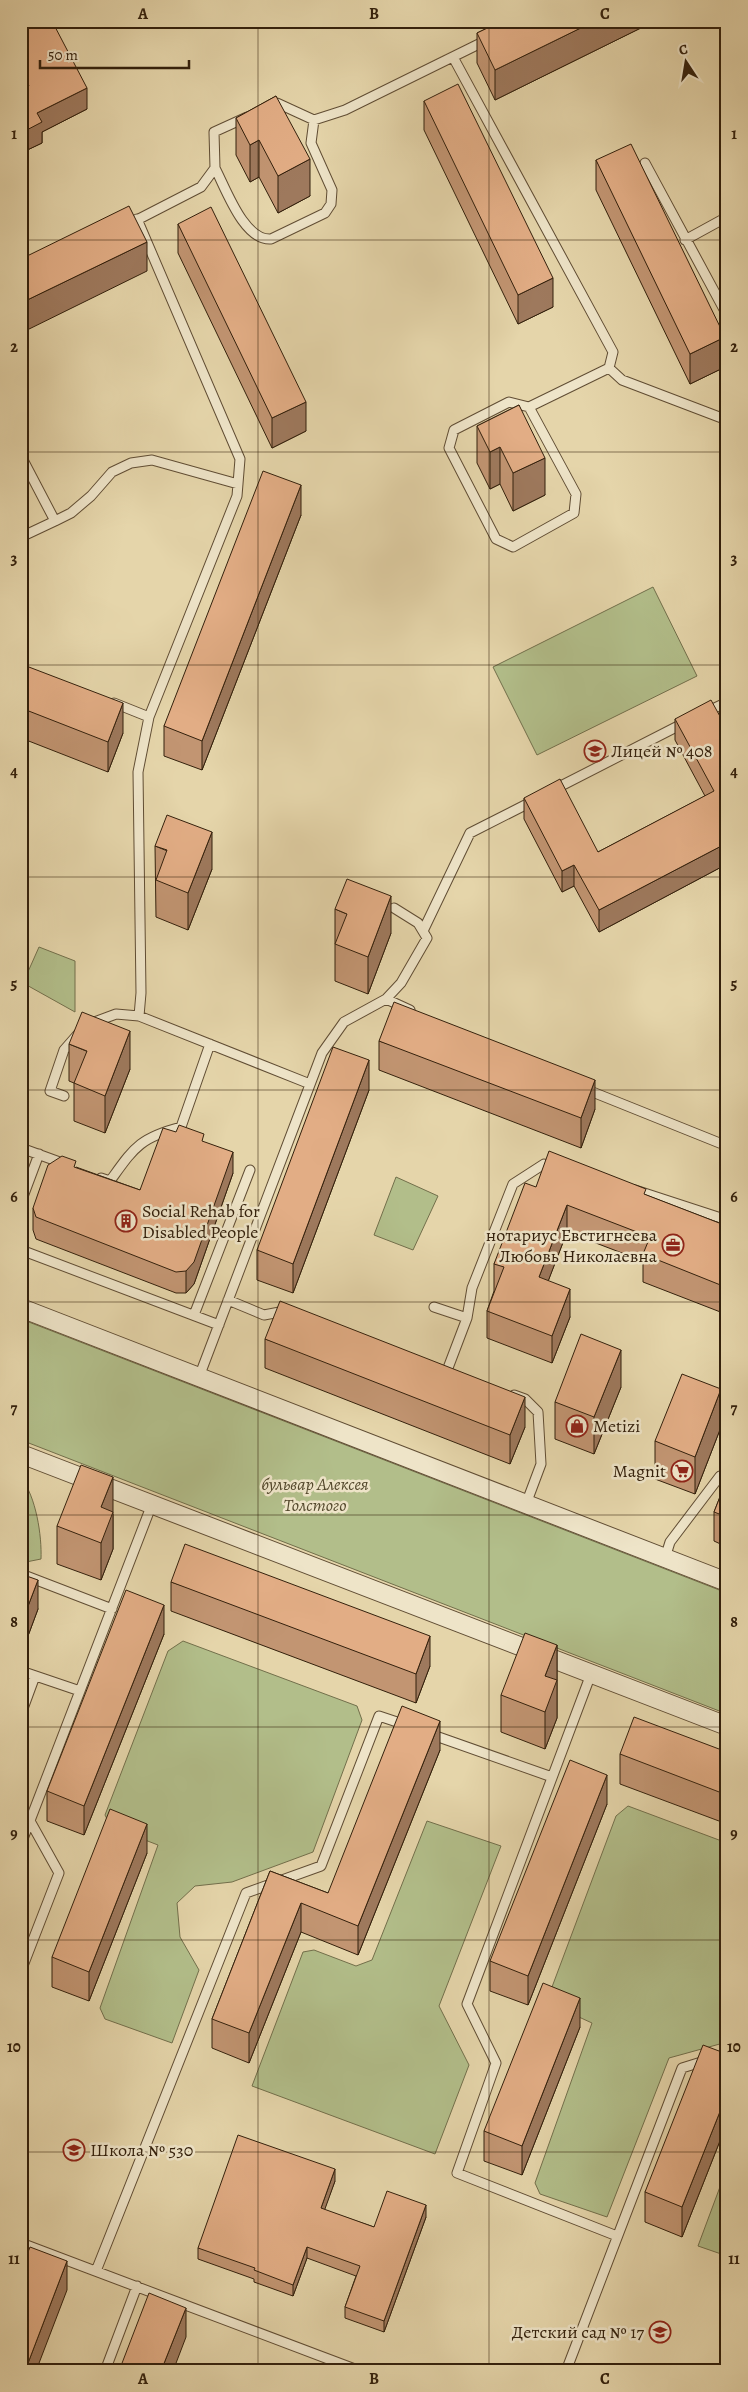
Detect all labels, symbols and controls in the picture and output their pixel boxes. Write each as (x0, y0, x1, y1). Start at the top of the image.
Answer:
text: A (137, 3, 149, 25)
text: B (369, 3, 379, 25)
text: C (600, 3, 610, 25)
scale bar (40, 38, 189, 70)
north arrow (660, 38, 710, 88)
text: С (677, 40, 690, 60)
text: 50 m (48, 45, 78, 65)
text: 1 (11, 123, 17, 145)
text: 1 (731, 123, 737, 145)
text: 2 (10, 336, 18, 358)
text: 2 (730, 336, 738, 358)
text: 3 (11, 548, 18, 570)
text: 3 (731, 548, 738, 570)
school or university icon: Лицей № 408 (583, 739, 607, 763)
place label: Лицей № 408 (611, 739, 713, 763)
text: 4 (10, 761, 18, 783)
text: 4 (730, 761, 738, 783)
text: 5 (11, 973, 18, 995)
text: 5 (731, 973, 738, 995)
text: 6 (10, 1186, 18, 1208)
text: 6 (730, 1186, 738, 1208)
place label: Social Rehab for Disabled People (142, 1199, 260, 1244)
building icon: Social Rehab for Disabled People (114, 1209, 138, 1233)
place label: нотариус Евстигнеева Любовь Николаевна (486, 1223, 658, 1268)
office icon: нотариус Евстигнеева Любовь Николаевна (661, 1233, 685, 1257)
text: 7 (11, 1398, 18, 1420)
text: 7 (731, 1398, 738, 1420)
shop icon: Metizi (565, 1414, 589, 1438)
place label: Metizi (593, 1414, 640, 1438)
place label: Magnit (613, 1459, 666, 1483)
supermarket icon: Magnit (670, 1459, 694, 1483)
park label: бульвар Алексея Толстого (261, 1472, 369, 1517)
text: 8 (10, 1611, 18, 1633)
text: 8 (730, 1611, 738, 1633)
text: 9 (10, 1823, 18, 1845)
text: 9 (730, 1823, 738, 1845)
text: 10 (7, 2036, 21, 2058)
text: 10 (727, 2036, 741, 2058)
school or university icon: Школа № 530 (62, 2138, 86, 2162)
place label: Школа № 530 (90, 2138, 193, 2162)
text: 11 (8, 2248, 20, 2270)
text: 11 (728, 2248, 740, 2270)
place label: Детский сад № 17 (512, 2320, 644, 2344)
school or university icon: Детский сад № 17 (648, 2320, 672, 2344)
text: A (137, 2368, 149, 2390)
text: B (369, 2368, 379, 2390)
text: C (600, 2368, 610, 2390)

